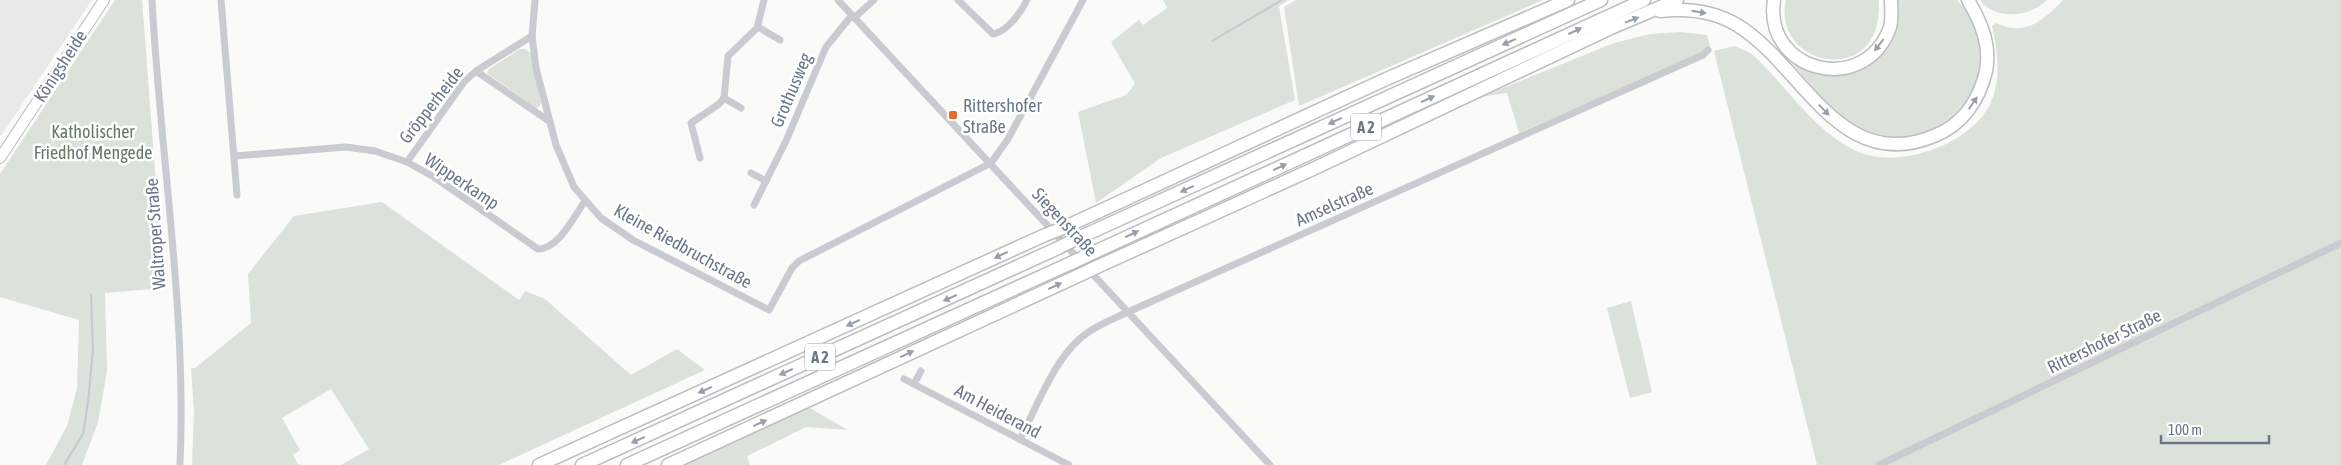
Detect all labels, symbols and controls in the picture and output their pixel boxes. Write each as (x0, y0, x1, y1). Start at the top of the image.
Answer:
one-way arrow (1691, 8, 1707, 16)
one-way arrow (1625, 15, 1639, 23)
street label: Königsheide (29, 26, 91, 106)
one-way arrow (1568, 26, 1582, 34)
one-way arrow (1502, 38, 1516, 46)
one-way arrow (1874, 39, 1884, 52)
street label: Grothusweg (766, 49, 816, 130)
street label: Gröpperheide (395, 62, 467, 148)
one-way arrow (1421, 94, 1435, 102)
place label: Rittershofer Straße (963, 95, 1042, 137)
one-way arrow (1968, 97, 1978, 110)
one-way arrow (1818, 103, 1830, 115)
marker: Rittershofer Straße (947, 109, 959, 121)
road number: A 2 (1351, 114, 1381, 140)
one-way arrow (1328, 118, 1342, 126)
park label: Katholischer Friedhof Mengede (34, 121, 152, 163)
street label: Wipperkamp (421, 148, 503, 214)
one-way arrow (1273, 162, 1287, 170)
street label: Waltroper Straße (141, 178, 169, 290)
street label: Amselstraße (1292, 178, 1376, 230)
street label: Siegenstraße (1028, 184, 1102, 260)
one-way arrow (1180, 185, 1194, 193)
street label: Kleine Riedbruchstraße (610, 199, 756, 293)
one-way arrow (1125, 230, 1139, 238)
one-way arrow (994, 252, 1008, 260)
one-way arrow (1048, 282, 1062, 290)
one-way arrow (942, 293, 957, 302)
street label: Rittershofer Straße (2044, 304, 2164, 378)
one-way arrow (846, 319, 860, 327)
road number: A 2 (805, 344, 835, 371)
one-way arrow (900, 350, 915, 359)
one-way arrow (779, 369, 793, 377)
street label: Am Heiderand (951, 380, 1045, 442)
one-way arrow (698, 387, 712, 395)
scale bar (2161, 412, 2268, 444)
one-way arrow (753, 419, 767, 427)
text: 100 m (2168, 421, 2202, 438)
one-way arrow (631, 436, 645, 444)

